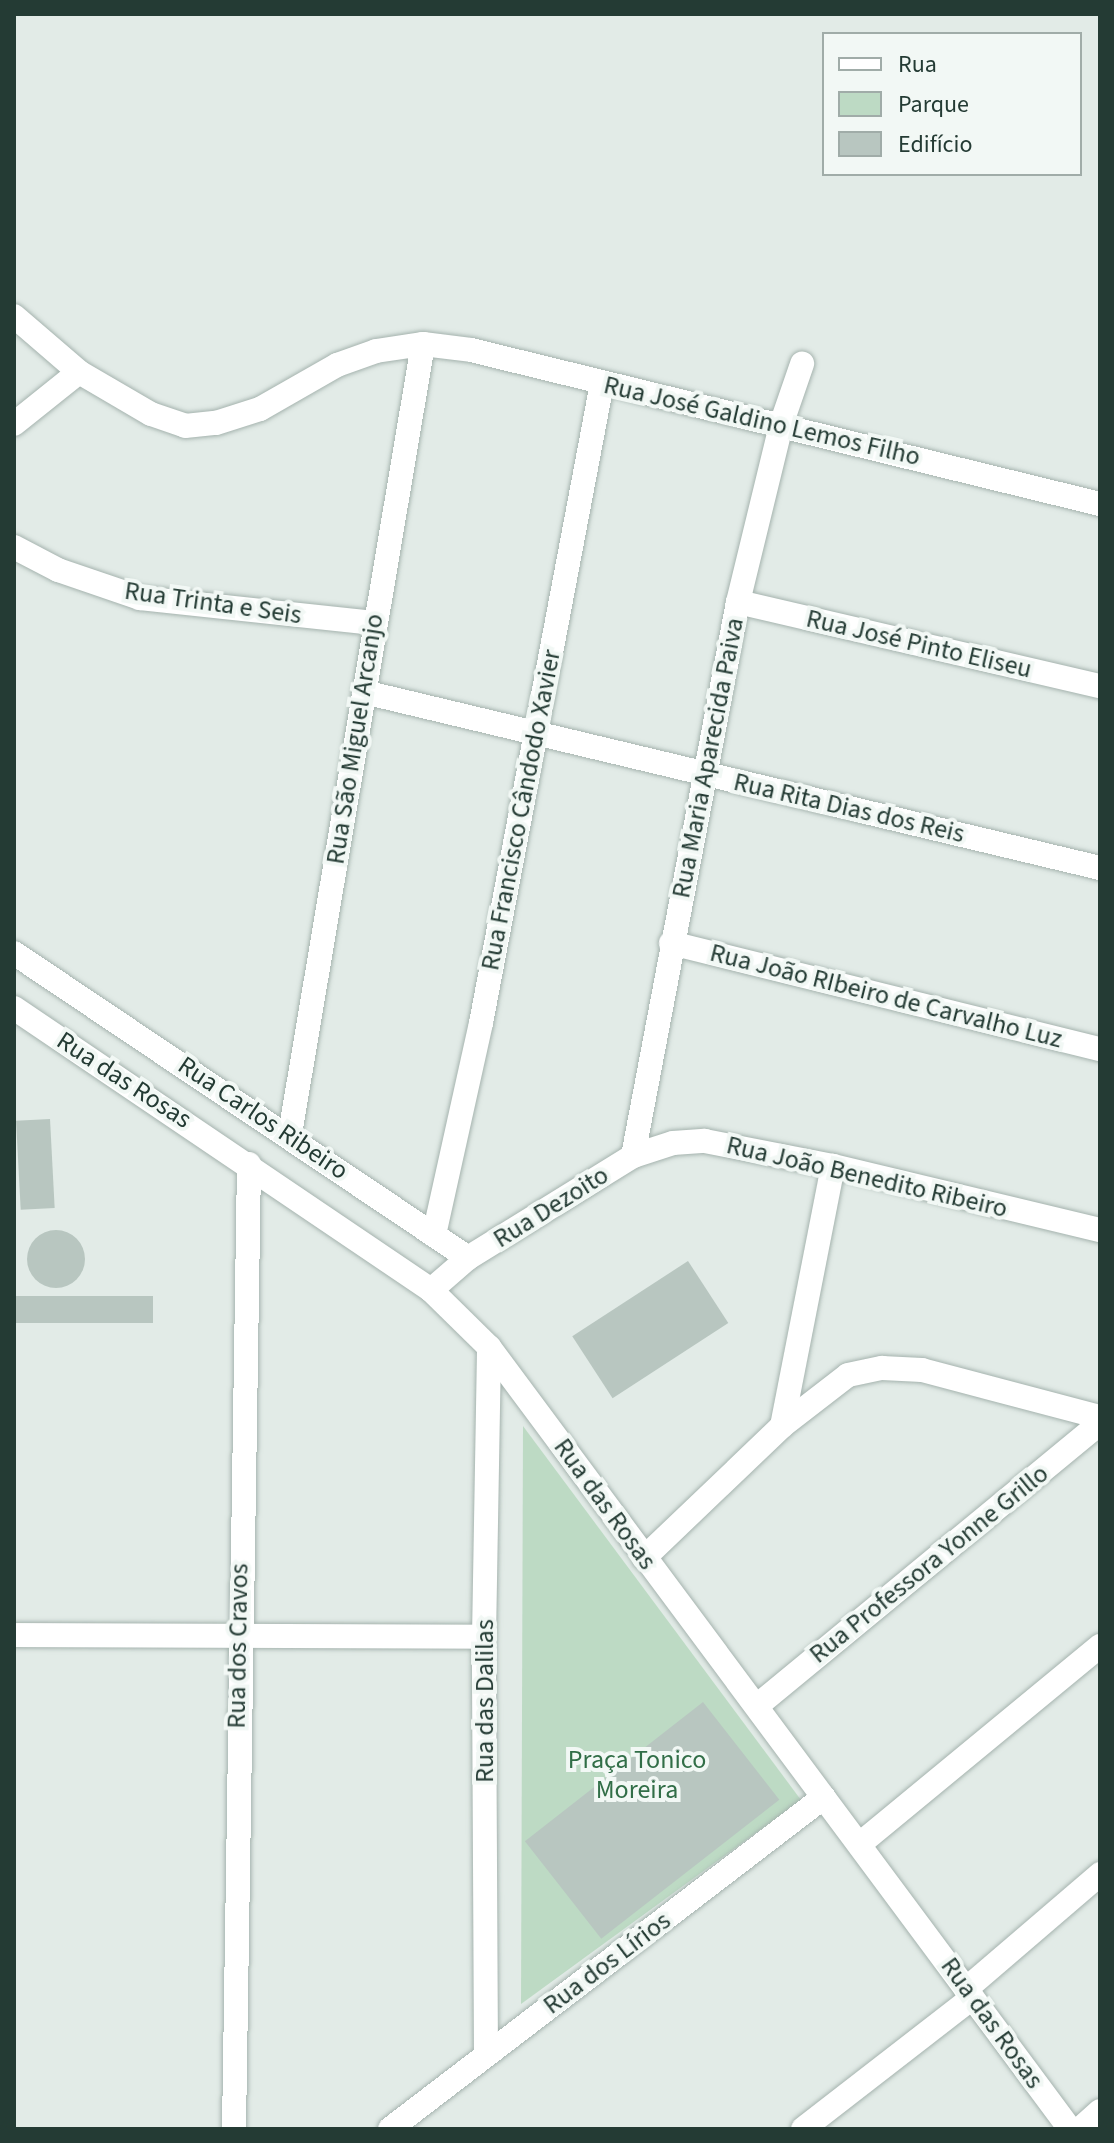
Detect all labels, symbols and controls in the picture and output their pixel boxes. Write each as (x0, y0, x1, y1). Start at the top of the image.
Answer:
legend (822, 32, 1082, 176)
text: Rua (898, 47, 937, 82)
text: Parque (898, 87, 969, 122)
text: Edifício (898, 127, 972, 162)
street label: Rua José Galdino Lemos Filho (601, 369, 923, 473)
street label: Rua Trinta e Seis (123, 575, 303, 631)
street label: Rua José Pinto Eliseu (803, 603, 1035, 685)
street label: Rua São Miguel Arcanjo (320, 612, 390, 866)
street label: Rua Maria Aparecida Paiva (666, 615, 750, 901)
street label: Rua Francisco Cândodo Xavier (475, 647, 567, 973)
street label: Rua Rita Dias dos Reis (731, 766, 967, 850)
street label: Rua João RIbeiro de Carvalho Luz (707, 937, 1065, 1055)
street label: Rua das Rosas (51, 1025, 197, 1135)
street label: Rua Carlos Ribeiro (172, 1050, 354, 1186)
street label: Rua João Benedito Ribeiro (723, 1129, 1011, 1225)
street label: Rua Dezoito (488, 1159, 614, 1255)
street label: Rua das Rosas (547, 1432, 663, 1576)
street label: Rua Professora Yonne Grillo (803, 1458, 1055, 1670)
street label: Rua dos Cravos (221, 1563, 255, 1729)
street label: Rua das Dalilas (469, 1619, 501, 1783)
park label: Praça Tonico Moreira (568, 1744, 706, 1806)
street label: Rua dos Lírios (537, 1905, 677, 2021)
street label: Rua das Rosas (934, 1951, 1050, 2095)

